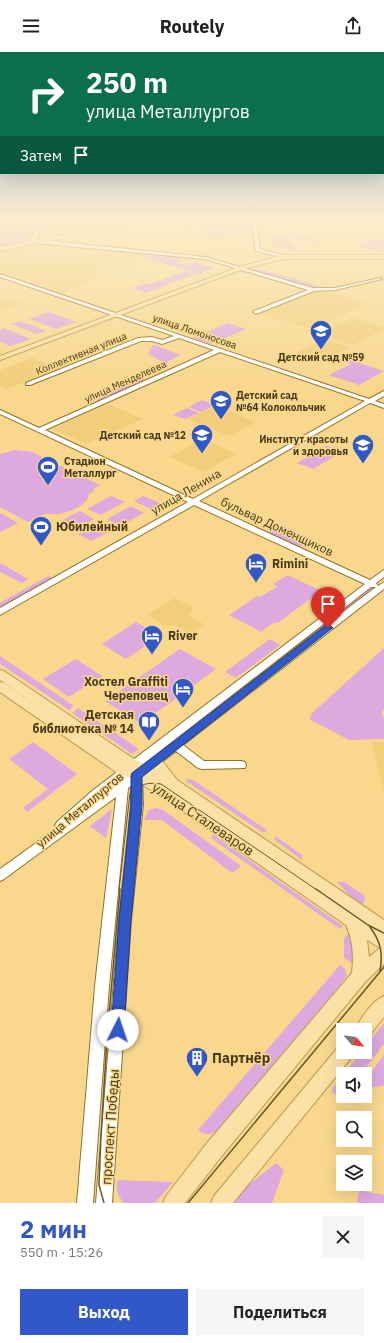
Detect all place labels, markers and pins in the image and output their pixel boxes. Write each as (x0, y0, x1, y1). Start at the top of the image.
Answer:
school or university icon: Детский сад №59 (308, 318, 334, 351)
place label: Детский сад №59 (278, 351, 364, 364)
school or university icon: Детский сад №64 Колокольчик (208, 388, 234, 421)
place label: Детский сад №64 Колокольчик (236, 389, 326, 414)
school or university icon: Детский сад №12 (189, 422, 215, 455)
place label: Детский сад №12 (99, 429, 186, 442)
school or university icon: Институт красоты и здоровья (350, 432, 376, 465)
place label: Институт красоты и здоровья (259, 433, 348, 458)
sports icon: Стадион Металлург (35, 454, 61, 487)
place label: Стадион Металлург (64, 455, 117, 480)
sports icon: Юбилейный (28, 514, 54, 547)
place label: Юбилейный (56, 519, 128, 534)
hotel icon: Rimini (243, 551, 269, 584)
place label: Rimini (272, 556, 308, 571)
pin (311, 587, 345, 628)
hotel icon: River (139, 623, 165, 656)
place label: River (168, 628, 198, 643)
place label: Хостел Graffiti Череповец (84, 674, 168, 703)
hotel icon: Хостел Graffiti Череповец (170, 676, 196, 709)
place label: Детская библиотека № 14 (33, 707, 134, 736)
library icon: Детская библиотека № 14 (136, 709, 162, 742)
building icon: Партнёр (184, 1045, 210, 1078)
place label: Партнёр (212, 1049, 270, 1067)

